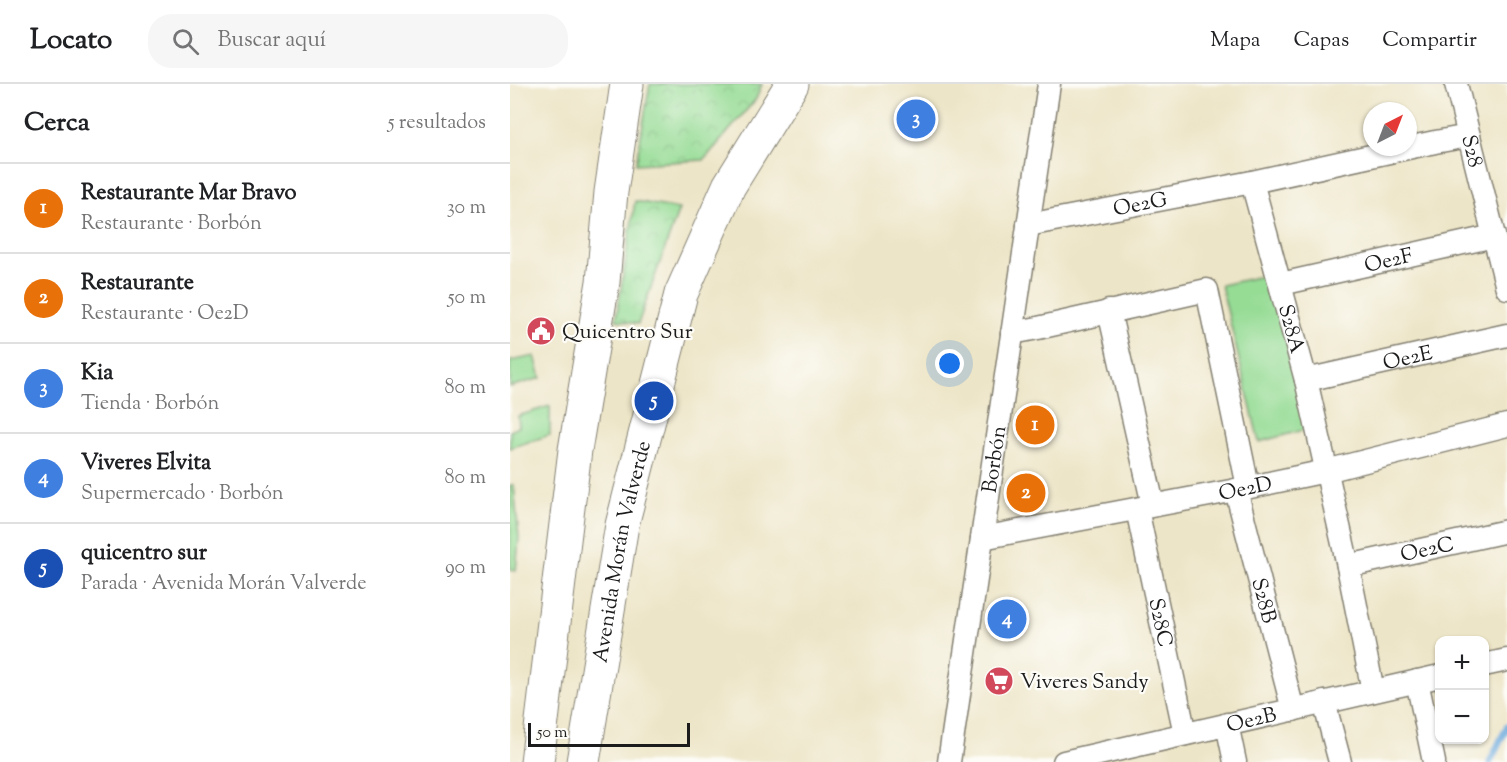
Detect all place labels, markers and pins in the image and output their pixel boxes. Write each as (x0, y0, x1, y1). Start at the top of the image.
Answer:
pin: 3 (896, 96, 936, 141)
public building icon: Quicentro Sur (525, 315, 557, 347)
place label: Quicentro Sur (562, 318, 693, 348)
pin: 5 (634, 378, 674, 424)
pin: 1 (1016, 402, 1054, 448)
pin: 2 (1006, 470, 1046, 516)
pin: 4 (988, 596, 1026, 642)
supermarket icon: Viveres Sandy (983, 665, 1015, 697)
place label: Viveres Sandy (1020, 668, 1149, 698)

